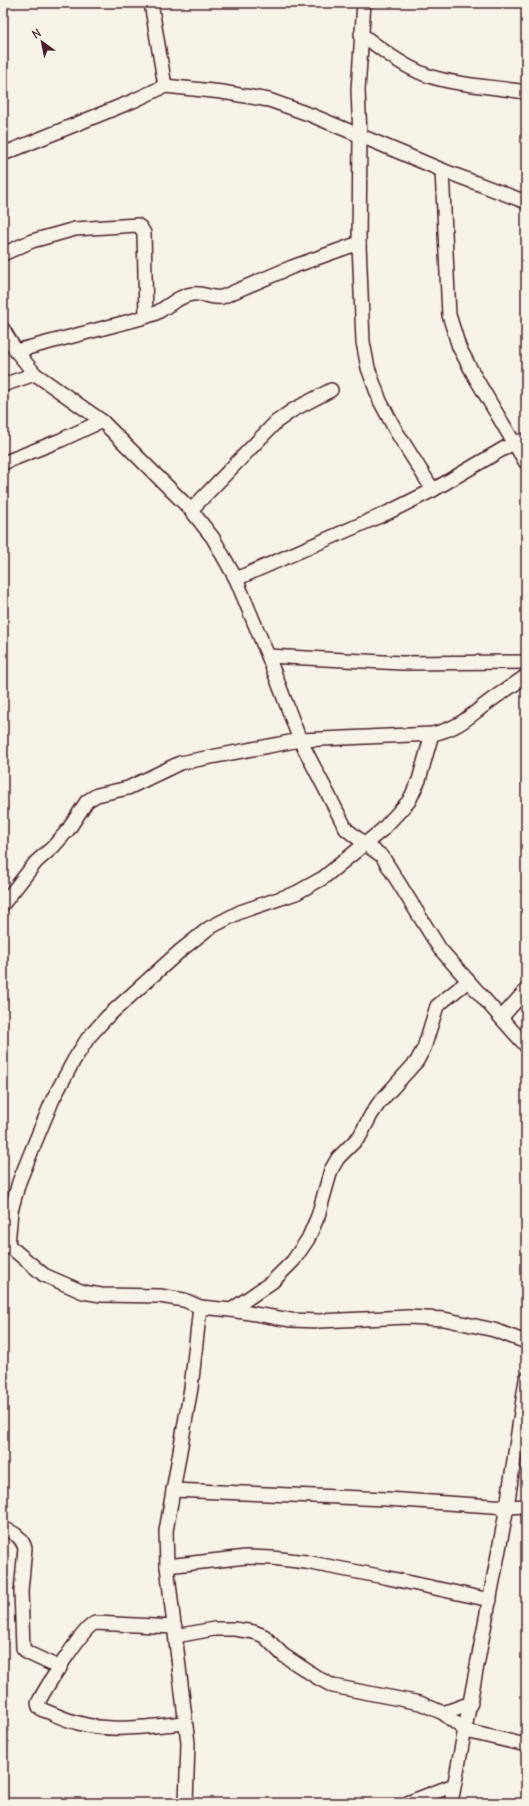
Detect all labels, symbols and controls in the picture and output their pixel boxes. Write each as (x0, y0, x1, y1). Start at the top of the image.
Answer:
north arrow (22, 22, 62, 62)
text: N (30, 26, 44, 42)

